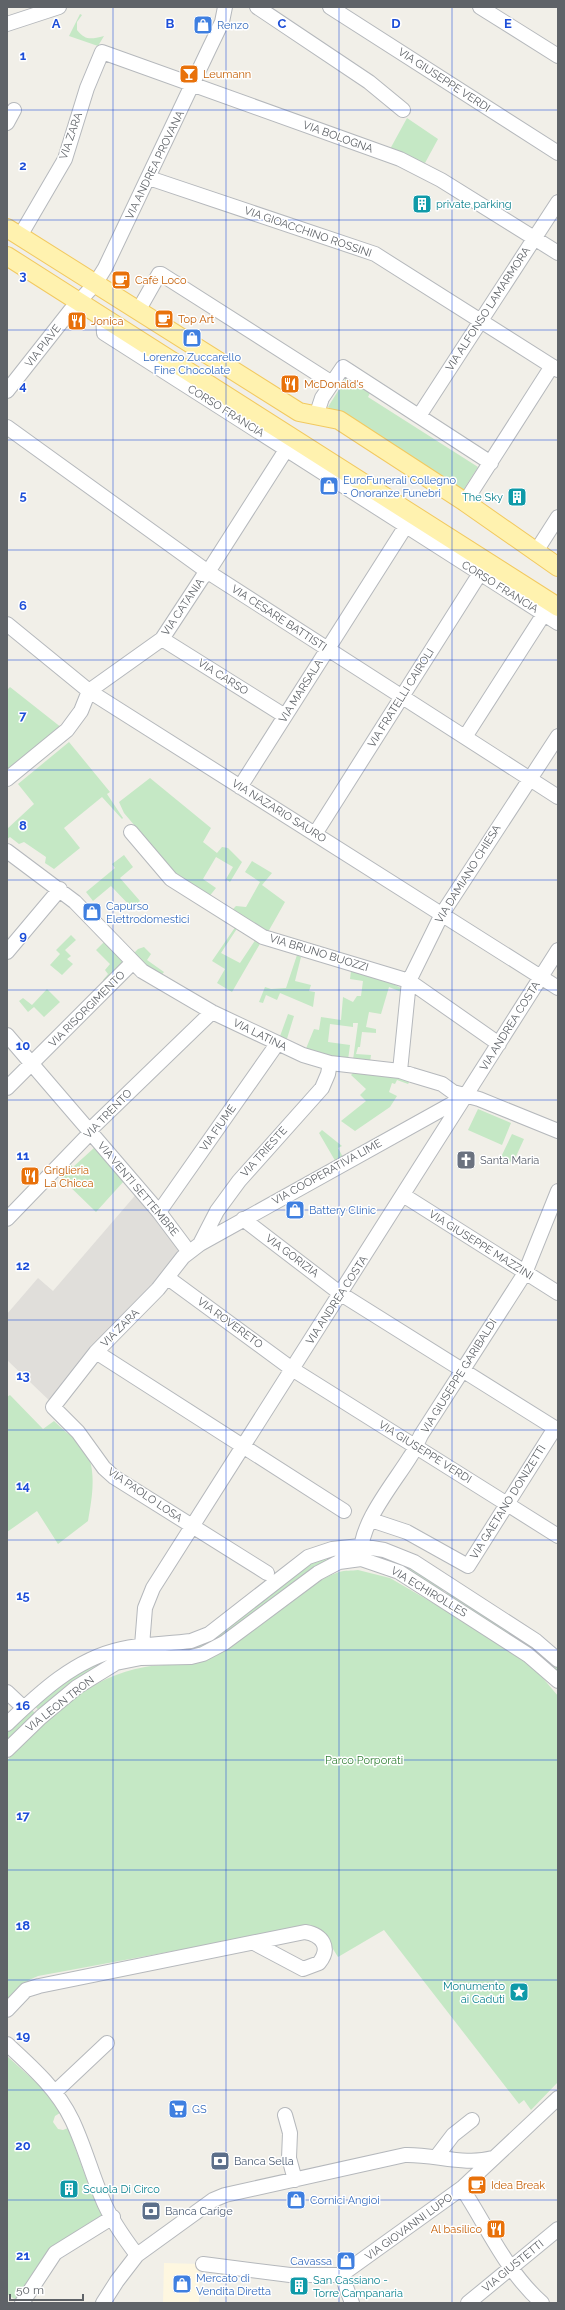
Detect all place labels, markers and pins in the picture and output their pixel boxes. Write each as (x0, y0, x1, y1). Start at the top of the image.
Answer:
shop icon: Renzo (192, 14, 214, 36)
place label: Renzo (217, 19, 249, 32)
bar icon: Leumann (178, 63, 200, 85)
place label: Leumann (203, 68, 251, 81)
building icon: private parking (411, 193, 433, 215)
place label: private parking (436, 198, 512, 211)
cafe icon: Cafè Loco (110, 269, 132, 291)
place label: Cafè Loco (135, 274, 187, 287)
cafe icon: Top Art (153, 308, 175, 330)
restaurant icon: Jonica (66, 310, 88, 332)
place label: Top Art (178, 313, 215, 326)
place label: Jonica (91, 315, 124, 328)
shop icon: Lorenzo Zuccarello Fine Chocolate (181, 327, 203, 349)
place label: Lorenzo Zuccarello Fine Chocolate (143, 351, 241, 377)
restaurant icon: McDonald's (279, 373, 301, 395)
place label: McDonald's (304, 378, 364, 391)
place label: EuroFunerali Collegno - Onoranze Funebri (343, 474, 457, 500)
shop icon: EuroFunerali Collegno - Onoranze Funebri (318, 475, 340, 497)
building icon: The Sky (506, 486, 528, 508)
place label: The Sky (462, 491, 503, 504)
place label: Capurso Elettrodomestici (106, 900, 189, 926)
shop icon: Capurso Elettrodomestici (81, 901, 103, 923)
church icon: Santa Maria (455, 1149, 477, 1171)
place label: Santa Maria (480, 1154, 539, 1167)
place label: Griglieria La Chicca (44, 1164, 94, 1190)
restaurant icon: Griglieria La Chicca (19, 1165, 41, 1187)
shop icon: Battery Clinic (284, 1199, 306, 1221)
place label: Battery Clinic (309, 1204, 376, 1217)
place label: Monumento ai Caduti (443, 1980, 505, 2006)
place icon: Monumento ai Caduti (508, 1981, 530, 2003)
supermarket icon: GS (167, 2098, 189, 2120)
place label: GS (192, 2103, 207, 2116)
bank icon: Banca Sella (209, 2150, 231, 2172)
place label: Banca Sella (234, 2155, 294, 2168)
cafe icon: Idea Break (466, 2174, 488, 2196)
building icon: Scuola Di Circo (58, 2178, 80, 2200)
place label: Idea Break (491, 2179, 545, 2192)
place label: Scuola Di Circo (83, 2183, 160, 2196)
shop icon: Cornici Angioi (285, 2189, 307, 2211)
place label: Cornici Angioi (310, 2194, 380, 2207)
bank icon: Banca Carige (140, 2200, 162, 2222)
place label: Banca Carige (165, 2205, 233, 2218)
restaurant icon: Al basilico (485, 2218, 507, 2240)
place label: Al basilico (431, 2223, 482, 2236)
shop icon: Cavassa (335, 2250, 357, 2272)
place label: Cavassa (290, 2255, 332, 2268)
place label: Mercato di Vendita Diretta (196, 2272, 271, 2298)
shop icon: Mercato di Vendita Diretta (171, 2273, 193, 2295)
place label: San Cassiano - Torre Campanaria (313, 2274, 403, 2300)
building icon: San Cassiano - Torre Campanaria (288, 2275, 310, 2297)

